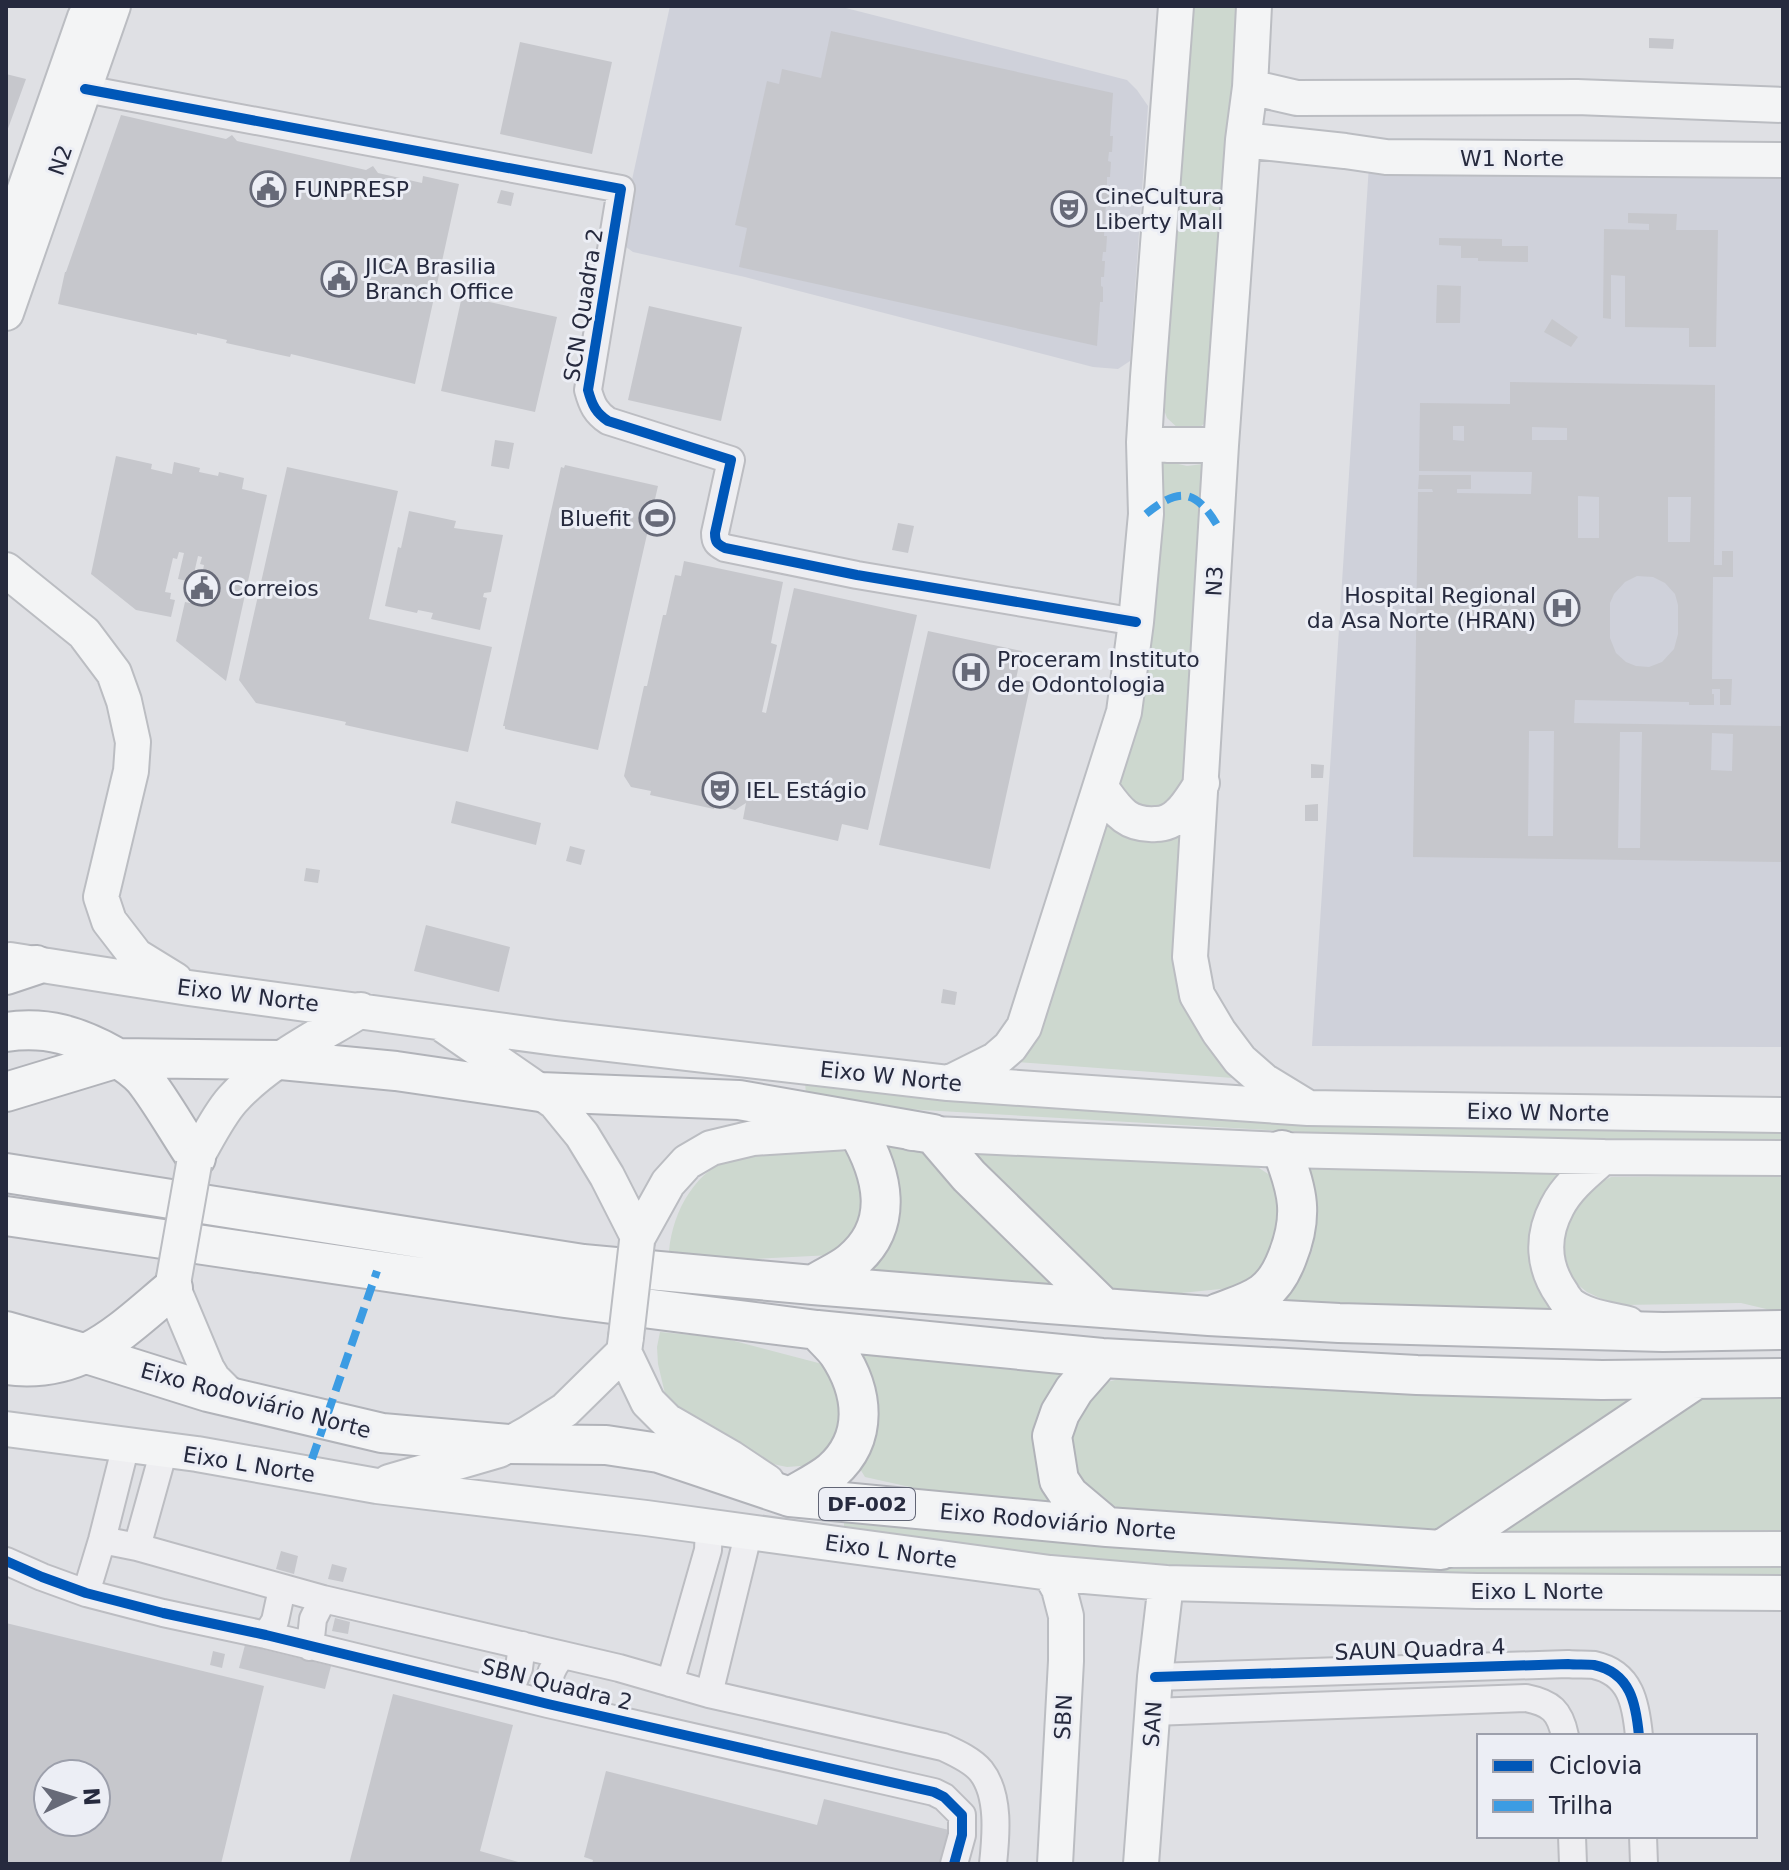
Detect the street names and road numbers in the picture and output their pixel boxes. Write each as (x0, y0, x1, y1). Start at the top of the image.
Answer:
street label: N2 (44, 142, 77, 179)
street label: W1 Norte (1460, 146, 1564, 171)
street label: SCN Quadra 2 (559, 227, 608, 384)
street label: N3 (1201, 565, 1228, 597)
street label: Eixo W Norte (176, 974, 320, 1017)
street label: Eixo W Norte (819, 1057, 963, 1096)
street label: Eixo W Norte (1466, 1099, 1610, 1126)
street label: Eixo Rodoviário Norte (138, 1358, 374, 1443)
street label: Eixo L Norte (181, 1442, 317, 1487)
road number: DF-002 (819, 1488, 915, 1520)
street label: Eixo Rodoviário Norte (939, 1499, 1177, 1544)
street label: Eixo L Norte (823, 1530, 959, 1573)
street label: Eixo L Norte (1470, 1579, 1604, 1604)
street label: SAUN Quadra 4 (1334, 1634, 1506, 1665)
street label: SBN Quadra 2 (479, 1654, 635, 1715)
street label: SBN (1050, 1694, 1077, 1740)
street label: SAN (1138, 1700, 1167, 1748)

